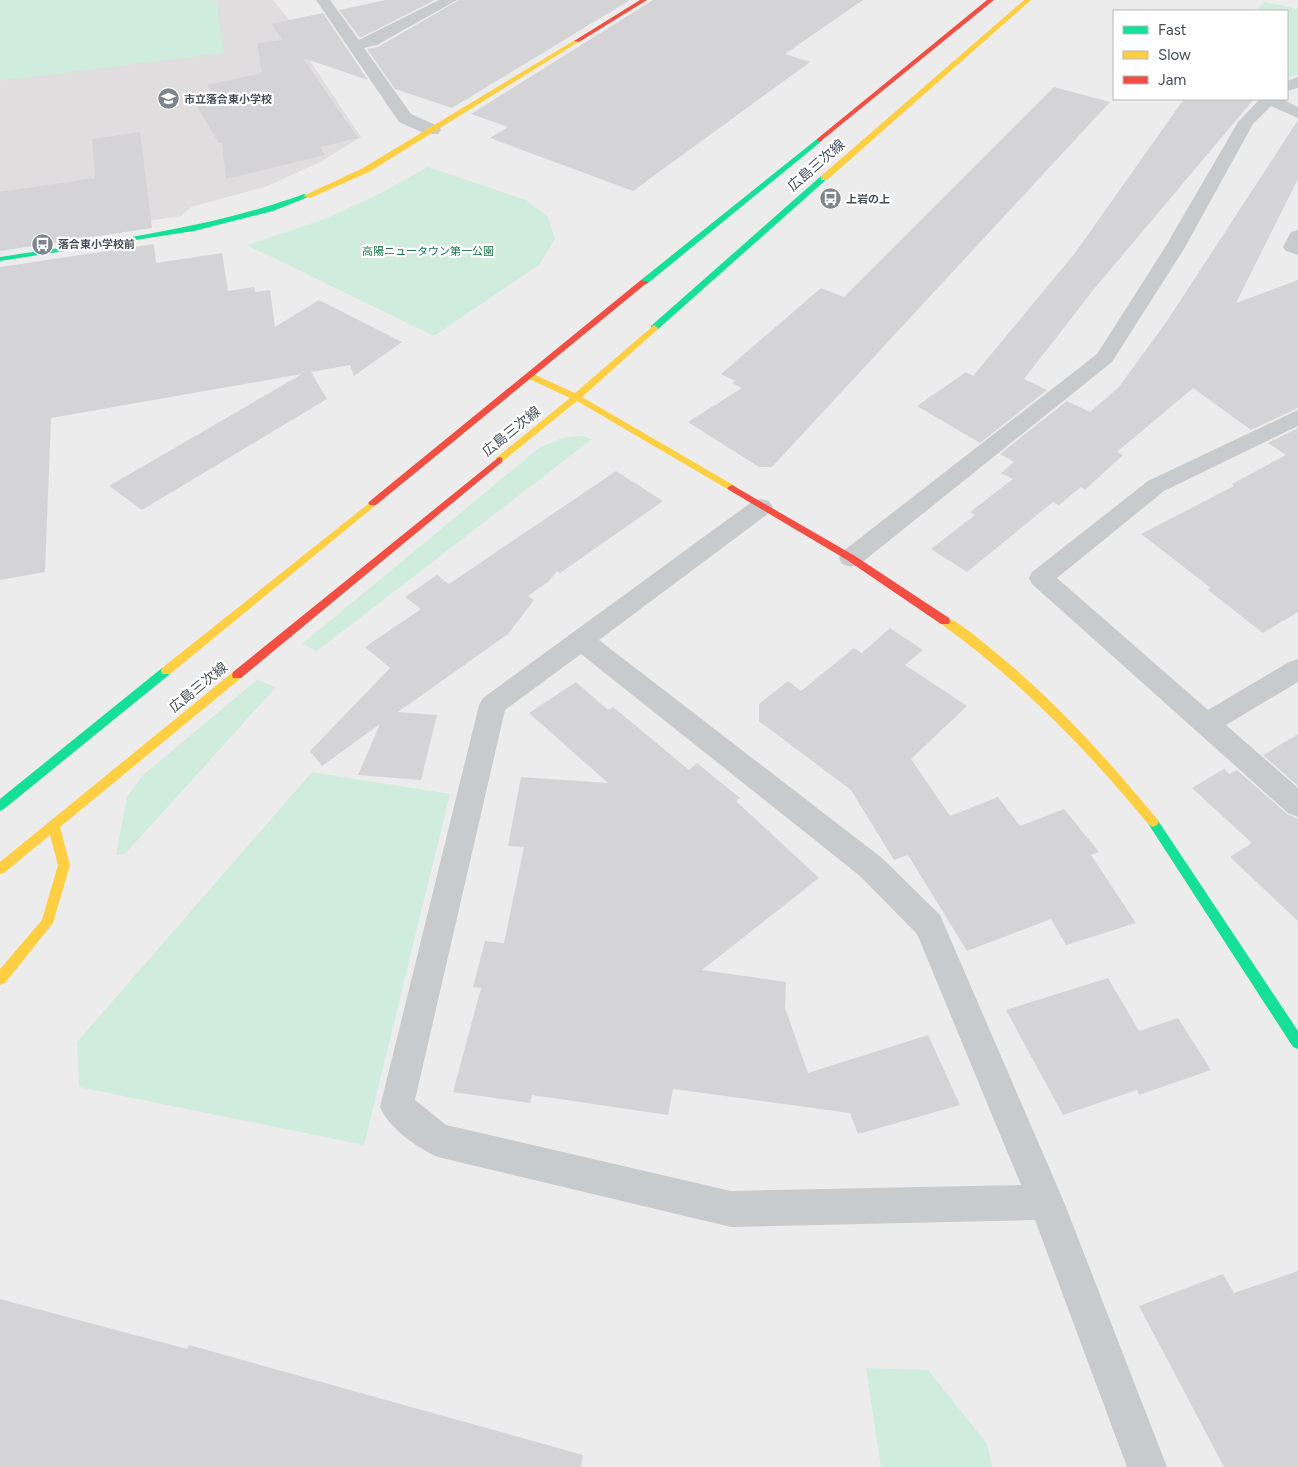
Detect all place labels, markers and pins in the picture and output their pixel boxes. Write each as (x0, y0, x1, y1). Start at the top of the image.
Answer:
school or university icon: 市立落合東小学校 (156, 87, 180, 111)
place label: 市立落合東小学校 (184, 93, 272, 106)
bus stop icon: 上岩の上 (818, 187, 842, 211)
place label: 上岩の上 (846, 193, 890, 206)
bus stop icon: 落合東小学校前 (30, 232, 54, 256)
place label: 落合東小学校前 (58, 238, 135, 251)

